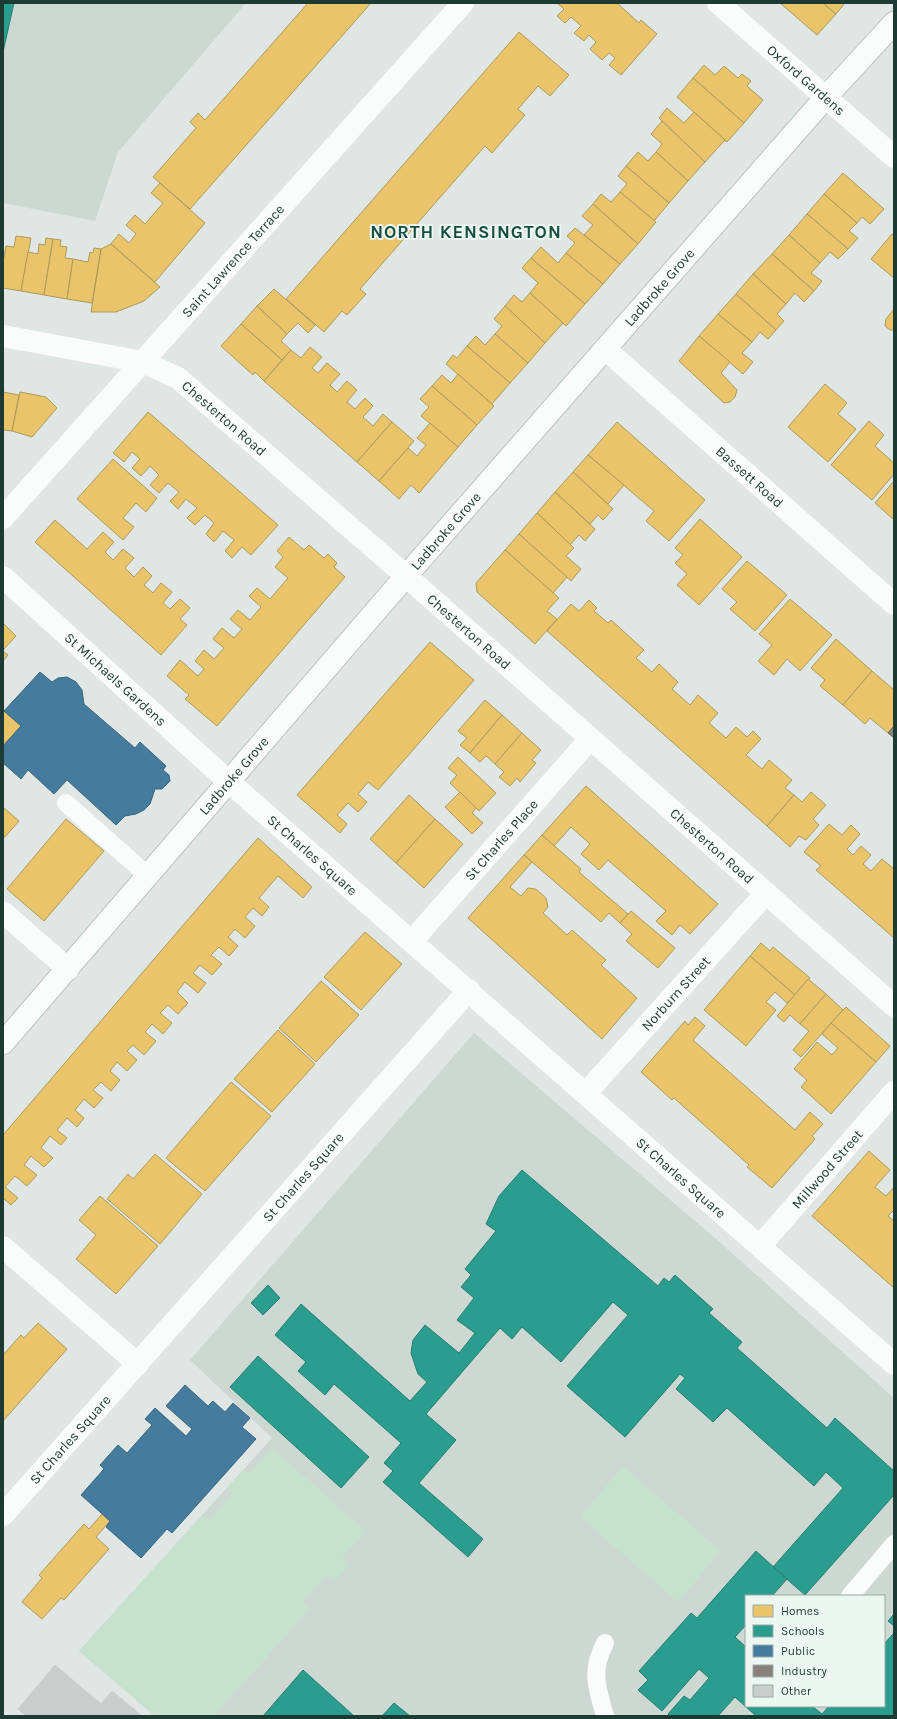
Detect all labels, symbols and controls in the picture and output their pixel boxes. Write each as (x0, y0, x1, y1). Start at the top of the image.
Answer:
street label: Oxford Gardens (763, 42, 848, 119)
street label: Saint Lawrence Terrace (178, 201, 288, 321)
district label: NORTH KENSINGTON (370, 221, 562, 243)
street label: Ladbroke Grove (621, 245, 698, 330)
street label: Chesterton Road (178, 377, 269, 460)
street label: Bassett Road (712, 443, 787, 511)
street label: Ladbroke Grove (407, 489, 485, 574)
street label: Chesterton Road (423, 590, 514, 673)
street label: St Michaels Gardens (61, 629, 170, 730)
street label: Ladbroke Grove (196, 733, 272, 819)
street label: St Charles Place (461, 796, 542, 884)
street label: Chesterton Road (666, 805, 757, 888)
street label: St Charles Square (264, 811, 361, 899)
street label: Norburn Street (638, 953, 714, 1034)
street label: Millwood Street (788, 1126, 866, 1212)
street label: St Charles Square (259, 1129, 348, 1225)
street label: St Charles Square (632, 1134, 729, 1222)
street label: St Charles Square (26, 1392, 115, 1488)
legend (745, 1595, 885, 1707)
text: Homes (781, 1604, 819, 1618)
text: Schools (781, 1624, 824, 1638)
text: Public (781, 1644, 815, 1658)
text: Industry (781, 1664, 827, 1678)
text: Other (781, 1684, 812, 1698)

